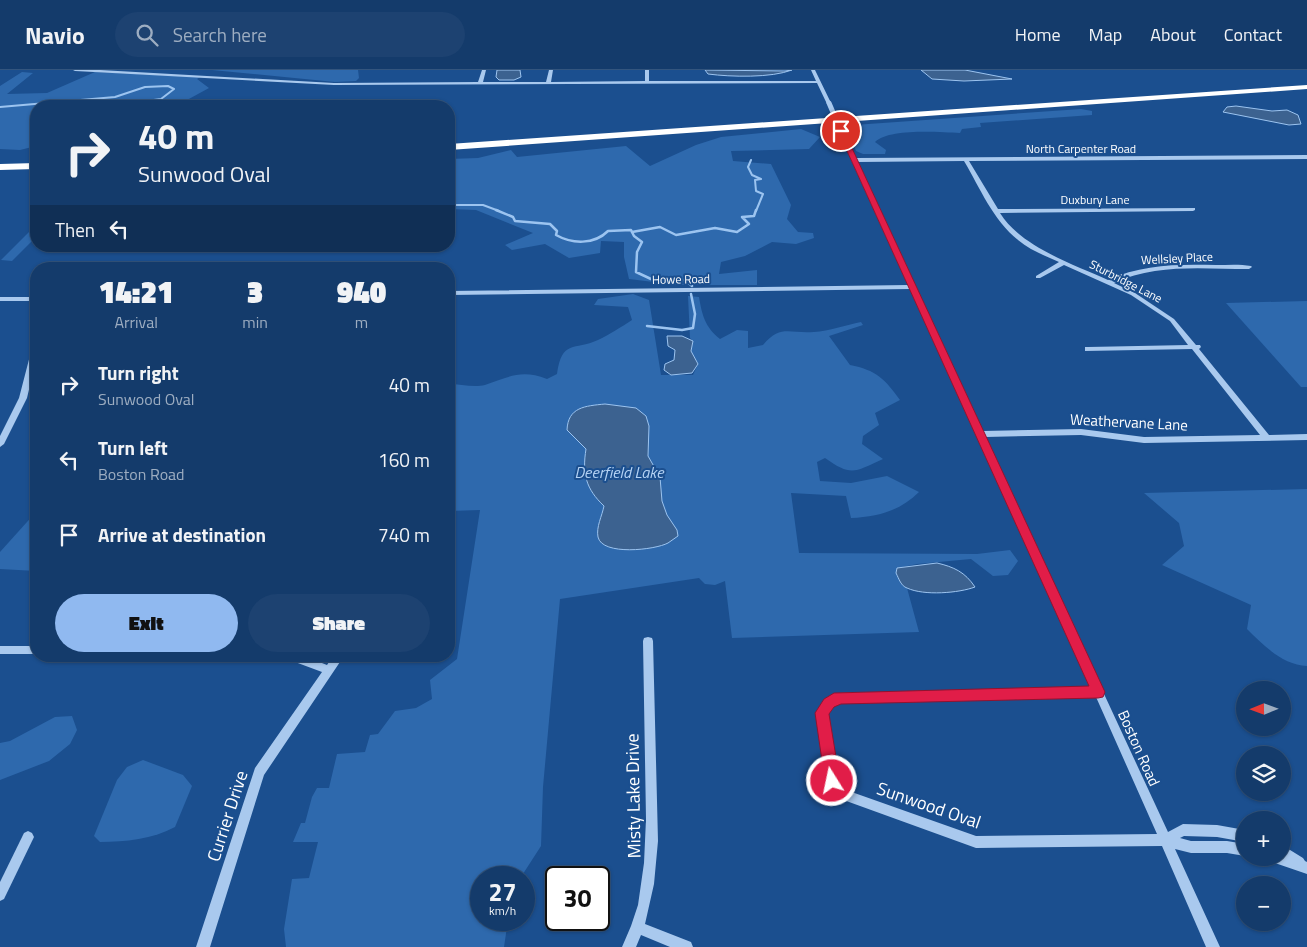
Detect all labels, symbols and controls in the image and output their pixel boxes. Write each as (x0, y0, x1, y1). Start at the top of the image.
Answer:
search box (115, 12, 465, 57)
text: Navio (25, 17, 85, 53)
text: Search here (173, 20, 267, 49)
icon: search (133, 21, 161, 49)
text: Home (1015, 21, 1061, 48)
text: Map (1089, 21, 1122, 48)
text: About (1150, 21, 1196, 48)
text: Contact (1224, 21, 1282, 48)
text: 40 m (138, 109, 214, 163)
pin (820, 110, 862, 152)
icon: arrive (827, 117, 855, 145)
icon: right (55, 120, 120, 185)
street label: North Carpenter Road (1026, 139, 1136, 158)
text: Sunwood Oval (138, 157, 271, 191)
street label: Duxbury Lane (1060, 190, 1130, 209)
text: Then (55, 215, 95, 244)
icon: left (105, 215, 133, 243)
street label: Wellsley Place (1141, 247, 1213, 269)
street label: Sturbridge Lane (1086, 254, 1166, 308)
text: 14:21 (99, 269, 173, 315)
text: 3 (247, 269, 263, 315)
text: 940 (337, 269, 386, 315)
street label: Howe Road (652, 269, 710, 289)
text: Arrival (114, 310, 158, 334)
text: min (242, 310, 268, 334)
text: m (355, 310, 368, 334)
text: Turn right (98, 358, 179, 387)
text: 40 m (389, 370, 430, 399)
icon: right (55, 371, 83, 399)
text: Sunwood Oval (98, 387, 195, 411)
street label: Weathervane Lane (1069, 407, 1189, 437)
text: Turn left (98, 433, 168, 462)
text: 160 m (378, 445, 430, 474)
icon: left (55, 446, 83, 474)
water label: Deerfield Lake (574, 460, 665, 484)
text: Boston Road (98, 462, 185, 486)
text: Arrive at destination (98, 520, 266, 549)
text: 740 m (378, 520, 430, 549)
icon: arrive (55, 521, 83, 549)
button: Exit (55, 594, 238, 652)
button: Share (248, 594, 430, 652)
north arrow (1236, 681, 1291, 736)
map controls (1236, 681, 1291, 931)
street label: Boston Road (1112, 706, 1166, 790)
street label: Misty Lake Drive (618, 733, 648, 859)
button: layers (1236, 746, 1291, 801)
position arrow (805, 754, 857, 806)
street label: Currier Drive (200, 767, 254, 865)
street label: Sunwood Oval (873, 775, 985, 835)
button: + (1236, 811, 1291, 866)
speed limit sign: 30 (545, 866, 610, 931)
text: 27 (488, 873, 517, 911)
button: − (1236, 876, 1291, 931)
text: km/h (489, 901, 516, 920)

